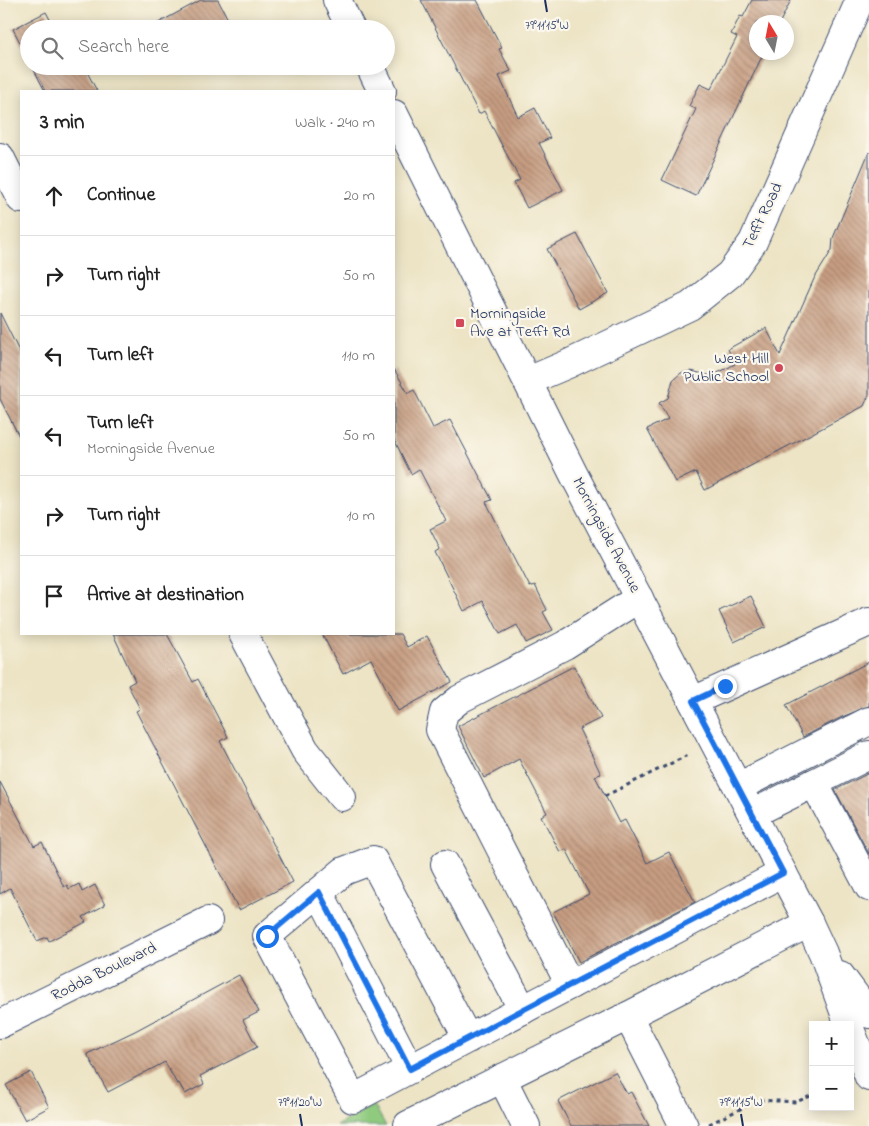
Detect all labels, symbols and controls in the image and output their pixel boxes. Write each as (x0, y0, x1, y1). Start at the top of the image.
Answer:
north arrow (749, 15, 794, 60)
text: 79°11'15"W (525, 17, 569, 35)
search box (20, 20, 395, 75)
icon: search (38, 34, 66, 62)
text: Search here (78, 34, 169, 61)
text: 3 min (40, 108, 84, 138)
text: Walk · 240 m (295, 111, 375, 135)
street label: Tefft Road (737, 179, 789, 253)
icon: ahead (40, 182, 68, 210)
text: Continue (87, 182, 155, 209)
text: 20 m (344, 184, 375, 208)
icon: right (40, 262, 68, 290)
text: Turn right (87, 262, 160, 289)
text: 50 m (343, 264, 375, 288)
place label: Morningside Ave at Tefft Rd (470, 302, 570, 344)
marker: Morningside Ave at Tefft Rd (454, 317, 466, 329)
icon: left (40, 342, 68, 370)
text: Turn left (87, 342, 154, 369)
text: 110 m (341, 344, 375, 368)
place label: West Hill Public School (683, 347, 769, 389)
marker: West Hill Public School (773, 362, 785, 374)
text: Turn left (87, 410, 154, 437)
icon: left (40, 422, 68, 450)
text: 50 m (343, 424, 375, 448)
text: Morningside Avenue (87, 437, 215, 461)
street label: Morningside Avenue (565, 473, 647, 598)
icon: right (40, 502, 68, 530)
text: Turn right (87, 502, 160, 529)
text: 10 m (347, 504, 375, 528)
icon: arrive (40, 582, 68, 610)
text: Arrive at destination (87, 582, 244, 609)
route end (714, 675, 737, 698)
route start (256, 925, 279, 948)
street label: Rodda Boulevard (47, 936, 161, 1008)
map controls (809, 1021, 854, 1111)
button: + (809, 1021, 854, 1066)
button: − (809, 1066, 854, 1111)
text: 79°11'20"W (278, 1094, 322, 1112)
text: 79°11'15"W (719, 1094, 763, 1112)

